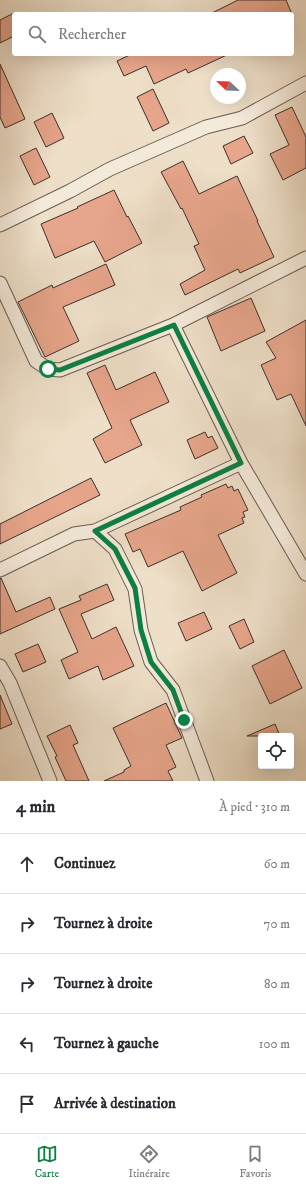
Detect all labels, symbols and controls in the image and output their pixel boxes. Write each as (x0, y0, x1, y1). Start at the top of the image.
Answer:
search box (12, 12, 294, 56)
icon: search (26, 23, 48, 45)
text: Rechercher (58, 25, 126, 44)
north arrow (210, 68, 246, 104)
route start (39, 360, 57, 378)
route end (175, 711, 193, 729)
map controls (258, 733, 294, 769)
button: locate (258, 733, 294, 769)
text: 4 min (16, 796, 55, 818)
text: À pied · 310 m (219, 799, 290, 815)
icon: ahead (16, 853, 38, 875)
text: Continuez (54, 854, 115, 873)
text: 60 m (264, 856, 290, 872)
icon: right (16, 913, 38, 935)
text: Tournez à droite (54, 914, 152, 933)
text: 70 m (264, 916, 290, 932)
icon: right (16, 973, 38, 995)
text: Tournez à droite (54, 974, 152, 993)
text: 80 m (264, 976, 290, 992)
icon: left (16, 1033, 38, 1055)
text: Tournez à gauche (54, 1034, 159, 1053)
text: 100 m (259, 1036, 290, 1052)
icon: arrive (16, 1093, 38, 1115)
text: Arrivée à destination (54, 1094, 176, 1113)
tab: Carte (35, 1143, 59, 1181)
tab: Itinéraire (129, 1143, 170, 1181)
tab: Favoris (239, 1143, 271, 1181)

